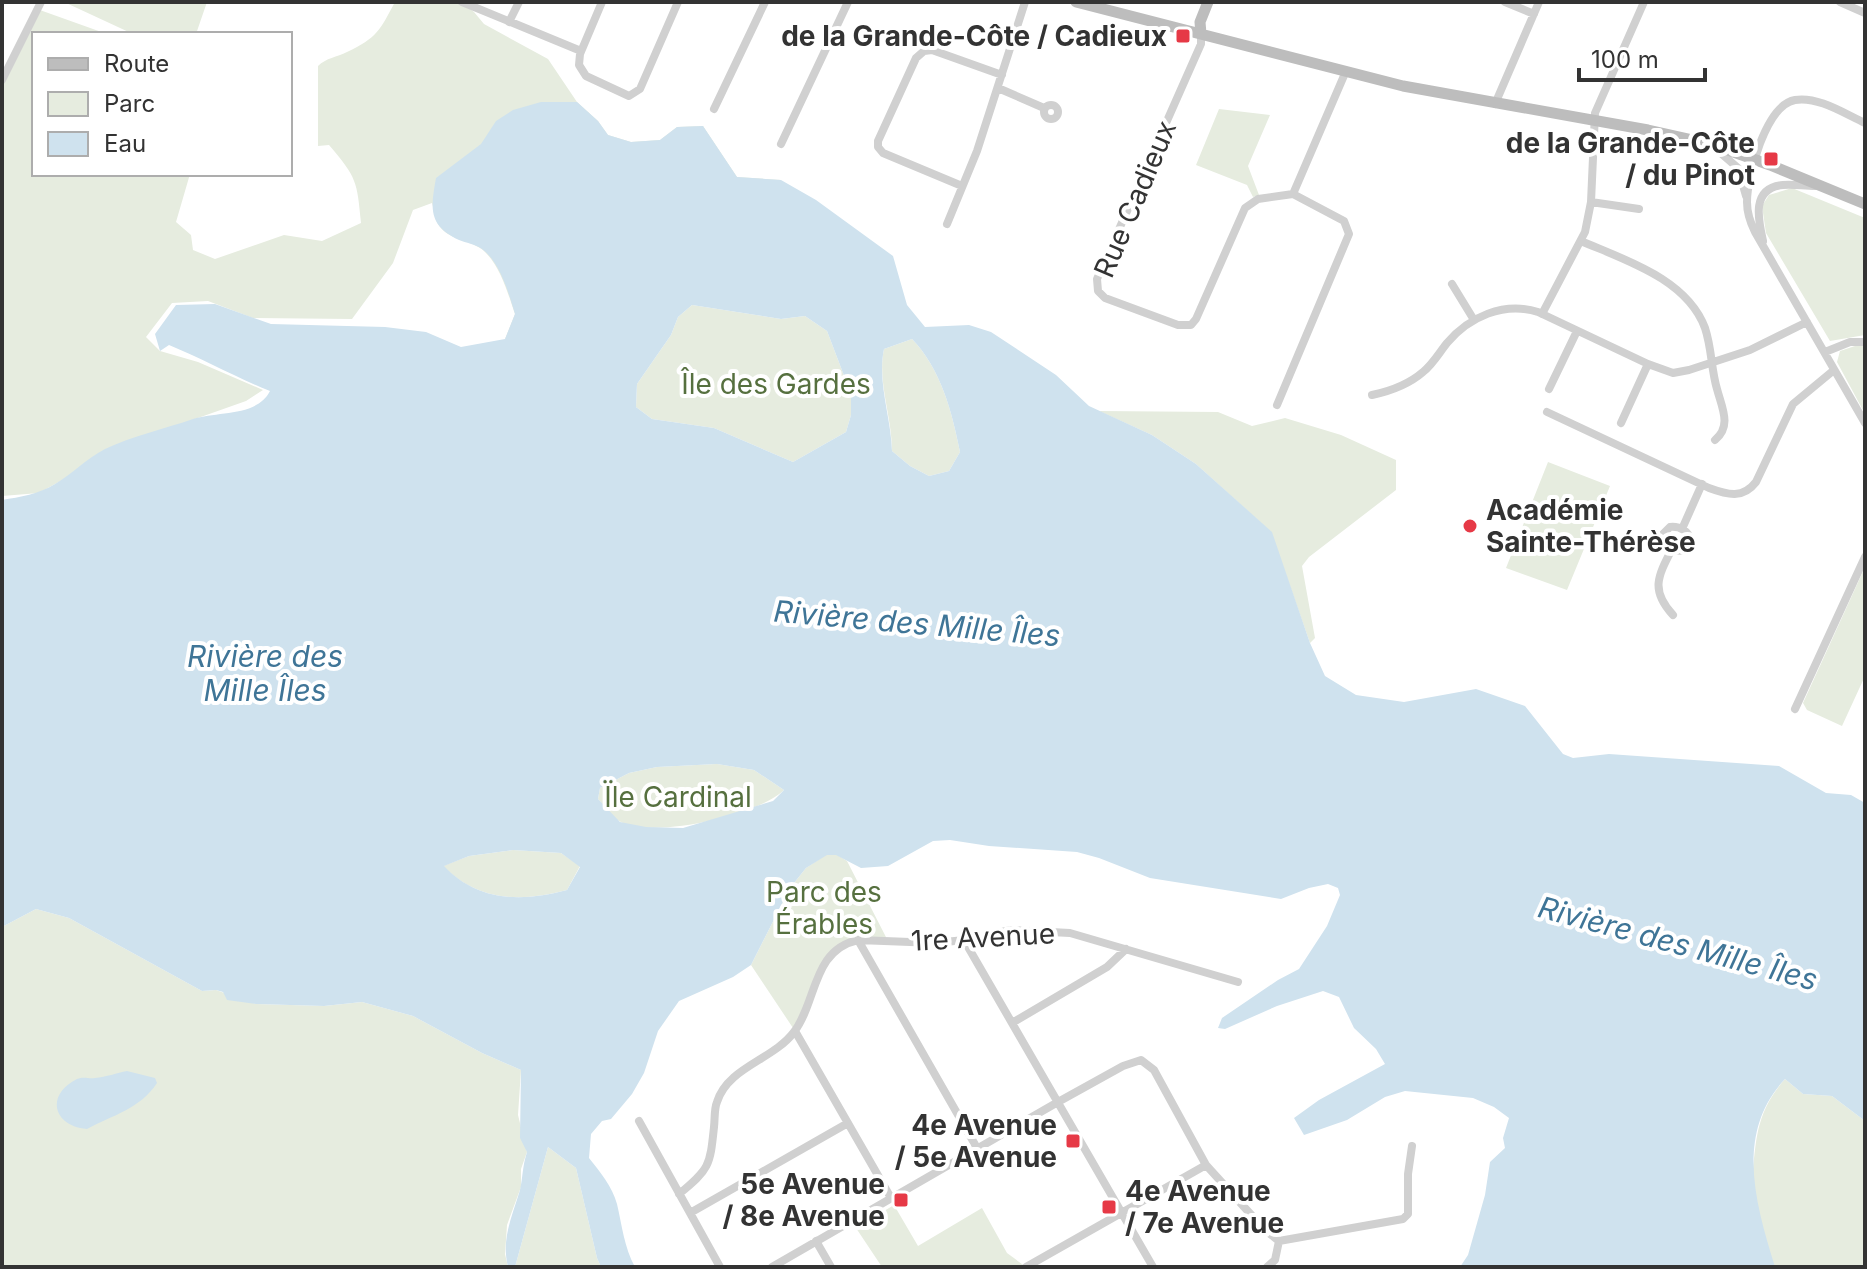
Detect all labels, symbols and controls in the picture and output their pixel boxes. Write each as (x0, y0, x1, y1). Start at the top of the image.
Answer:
place label: de la Grande-Côte / Cadieux (781, 19, 1167, 53)
marker: de la Grande-Côte / Cadieux (1174, 27, 1192, 45)
legend (32, 32, 292, 176)
scale bar (1579, 32, 1705, 82)
text: 100 m (1591, 45, 1659, 74)
text: Route (104, 49, 169, 78)
text: Parc (104, 89, 155, 118)
street label: Rue Cadieux (1087, 115, 1183, 283)
place label: de la Grande-Côte / du Pinot (1506, 126, 1755, 192)
text: Eau (104, 129, 146, 158)
marker: de la Grande-Côte / du Pinot (1762, 150, 1780, 168)
park label: Île des Gardes (680, 367, 871, 401)
place label: Académie Sainte-Thérèse (1486, 493, 1696, 559)
marker: Académie Sainte-Thérèse (1461, 517, 1479, 535)
water label: Rivière des Mille Îles (772, 593, 1062, 653)
water label: Rivière des Mille Îles (187, 638, 343, 708)
park label: Ïle Cardinal (603, 780, 752, 814)
park label: Parc des Érables (766, 875, 882, 941)
water label: Rivière des Mille Îles (1535, 888, 1821, 998)
street label: 1re Avenue (910, 916, 1056, 958)
place label: 4e Avenue / 5e Avenue (895, 1108, 1057, 1174)
marker: 4e Avenue / 5e Avenue (1064, 1132, 1082, 1150)
place label: 5e Avenue / 8e Avenue (722, 1167, 885, 1233)
place label: 4e Avenue / 7e Avenue (1125, 1174, 1284, 1240)
marker: 5e Avenue / 8e Avenue (892, 1191, 910, 1209)
marker: 4e Avenue / 7e Avenue (1100, 1198, 1118, 1216)

